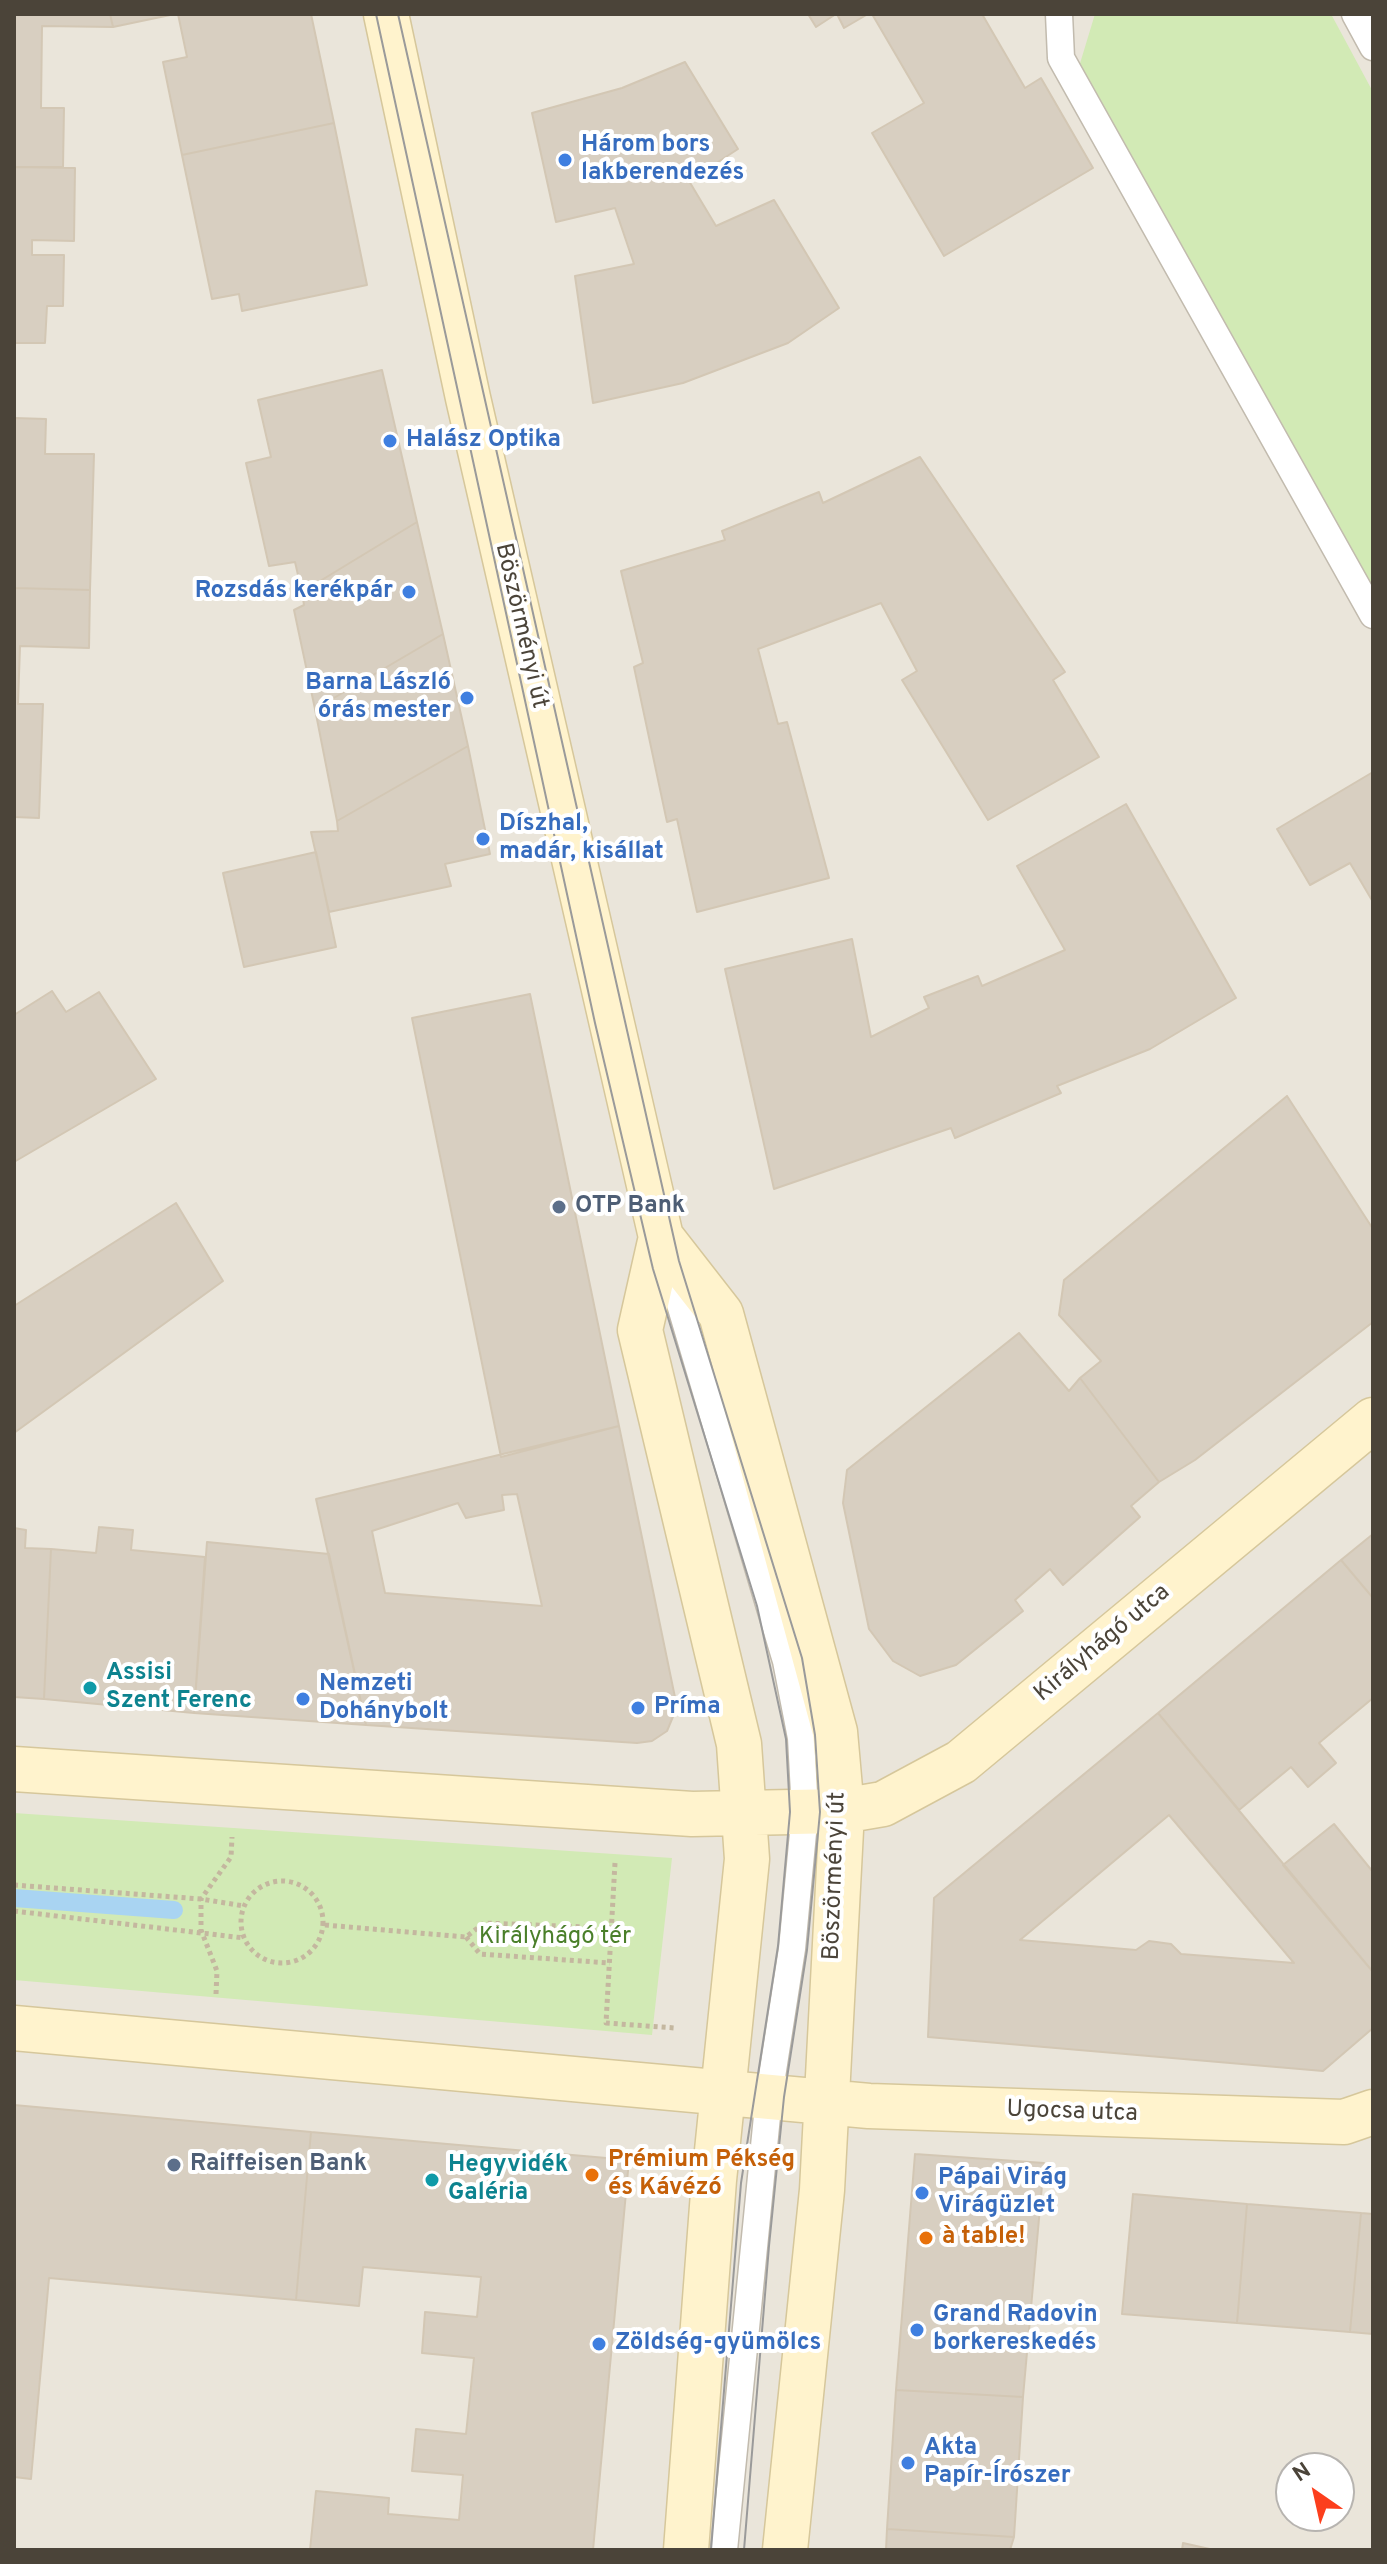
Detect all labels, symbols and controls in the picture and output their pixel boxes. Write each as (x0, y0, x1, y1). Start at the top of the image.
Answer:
place label: Három bors lakberendezés (581, 132, 744, 188)
marker: Három bors lakberendezés (556, 151, 574, 169)
place label: Halász Optika (406, 427, 561, 455)
marker: Halász Optika (381, 432, 399, 450)
street label: Böszörményi út (487, 541, 553, 711)
place label: Rozsdás kerékpár (195, 578, 393, 606)
marker: Rozsdás kerékpár (400, 583, 418, 601)
place label: Barna László órás mester (305, 670, 451, 726)
marker: Barna László órás mester (458, 689, 476, 707)
place label: Díszhal, madár, kisállat (499, 811, 664, 867)
marker: Díszhal, madár, kisállat (474, 830, 492, 848)
place label: OTP Bank (575, 1193, 685, 1221)
marker: OTP Bank (550, 1198, 568, 1216)
street label: Királyhágó utca (1029, 1579, 1177, 1709)
place label: Assisi Szent Ferenc (106, 1660, 252, 1716)
place label: Nemzeti Dohánybolt (319, 1671, 449, 1727)
marker: Assisi Szent Ferenc (81, 1679, 99, 1697)
marker: Nemzeti Dohánybolt (294, 1690, 312, 1708)
place label: Príma (654, 1694, 721, 1722)
marker: Príma (629, 1699, 647, 1717)
street label: Böszörményi út (819, 1791, 853, 1961)
park label: Királyhágó tér (479, 1924, 631, 1952)
street label: Ugocsa utca (1006, 2096, 1138, 2130)
place label: Prémium Pékség és Kávézó (608, 2147, 795, 2203)
place label: Raiffeisen Bank (190, 2151, 367, 2179)
place label: Hegyvidék Galéria (448, 2152, 568, 2208)
marker: Raiffeisen Bank (165, 2156, 183, 2174)
place label: Pápai Virág Virágüzlet (938, 2165, 1067, 2221)
marker: Prémium Pékség és Kávézó (583, 2166, 601, 2184)
marker: Hegyvidék Galéria (423, 2171, 441, 2189)
marker: Pápai Virág Virágüzlet (913, 2184, 931, 2202)
place label: à table! (942, 2224, 1025, 2252)
marker: à table! (917, 2229, 935, 2247)
place label: Grand Radovin borkereskedés (933, 2302, 1098, 2358)
marker: Grand Radovin borkereskedés (908, 2321, 926, 2339)
place label: Zöldség-gyümölcs (615, 2330, 821, 2358)
marker: Zöldség-gyümölcs (590, 2335, 608, 2353)
place label: Akta Papír-Írószer (924, 2435, 1071, 2491)
north arrow (1275, 2452, 1355, 2532)
marker: Akta Papír-Írószer (899, 2454, 917, 2472)
text: N (1288, 2458, 1317, 2489)

